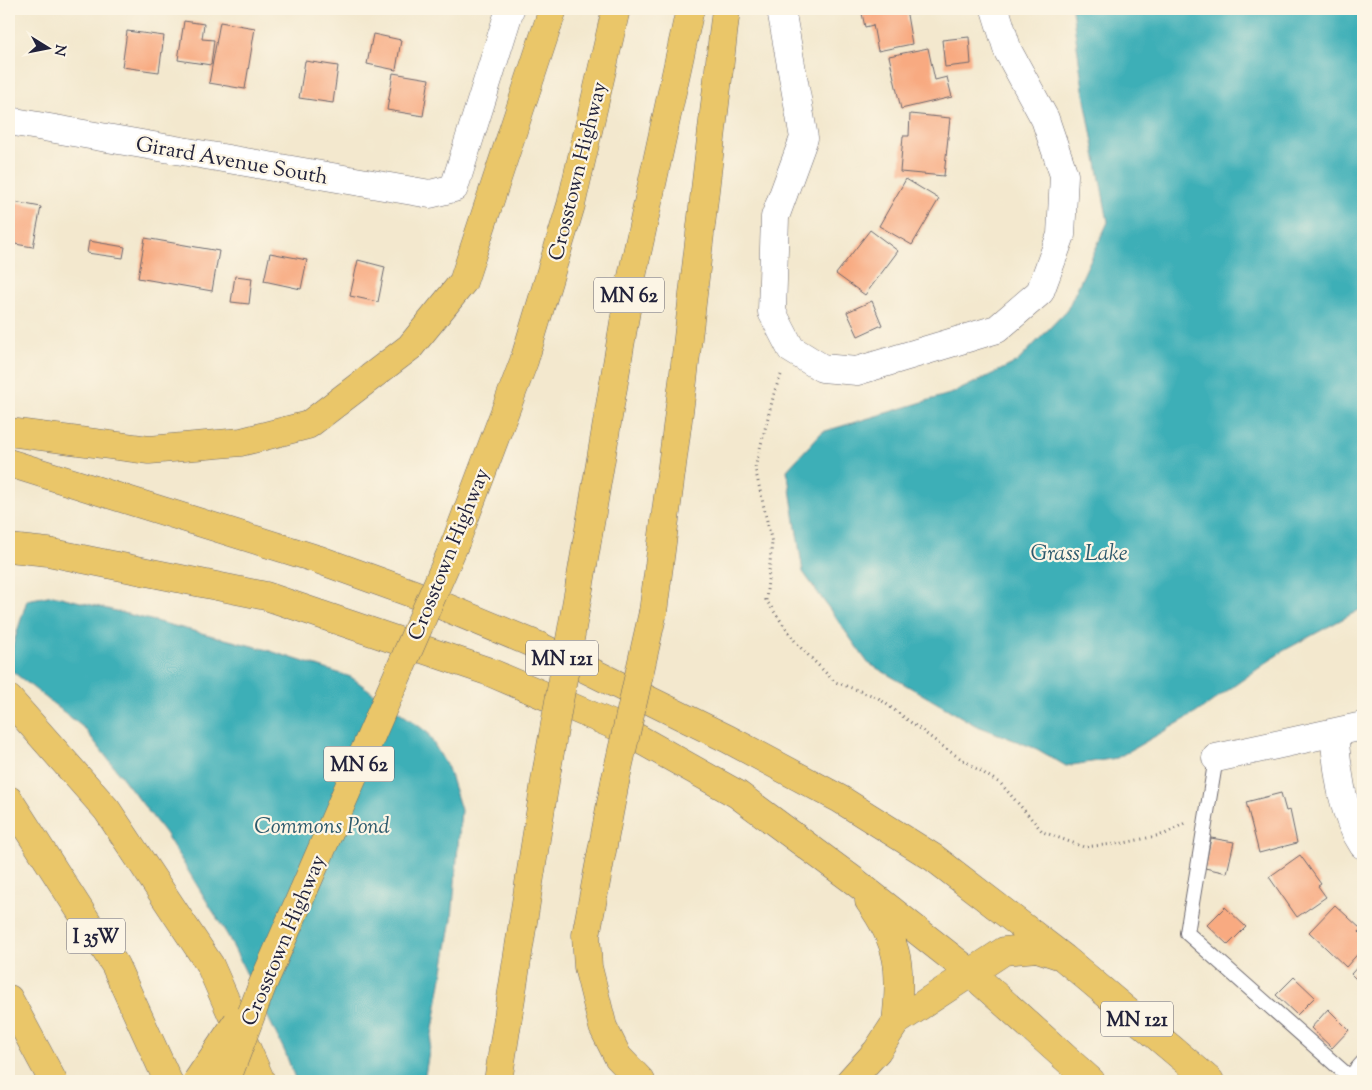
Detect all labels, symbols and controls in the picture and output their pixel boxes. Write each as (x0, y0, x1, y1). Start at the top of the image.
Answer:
north arrow (22, 22, 72, 72)
text: N (48, 43, 70, 57)
street label: Crosstown Highway (542, 78, 616, 264)
street label: Girard Avenue South (133, 130, 330, 194)
road number: MN 62 (594, 278, 664, 312)
street label: Crosstown Highway (402, 464, 498, 645)
water label: Grass Lake (1030, 539, 1128, 571)
road number: MN 121 (526, 640, 598, 676)
road number: MN 62 (324, 746, 394, 782)
water label: Commons Pond (254, 812, 390, 844)
street label: Crosstown Highway (235, 850, 335, 1031)
road number: I 35W (67, 918, 125, 954)
road number: MN 121 (1101, 1002, 1173, 1036)

